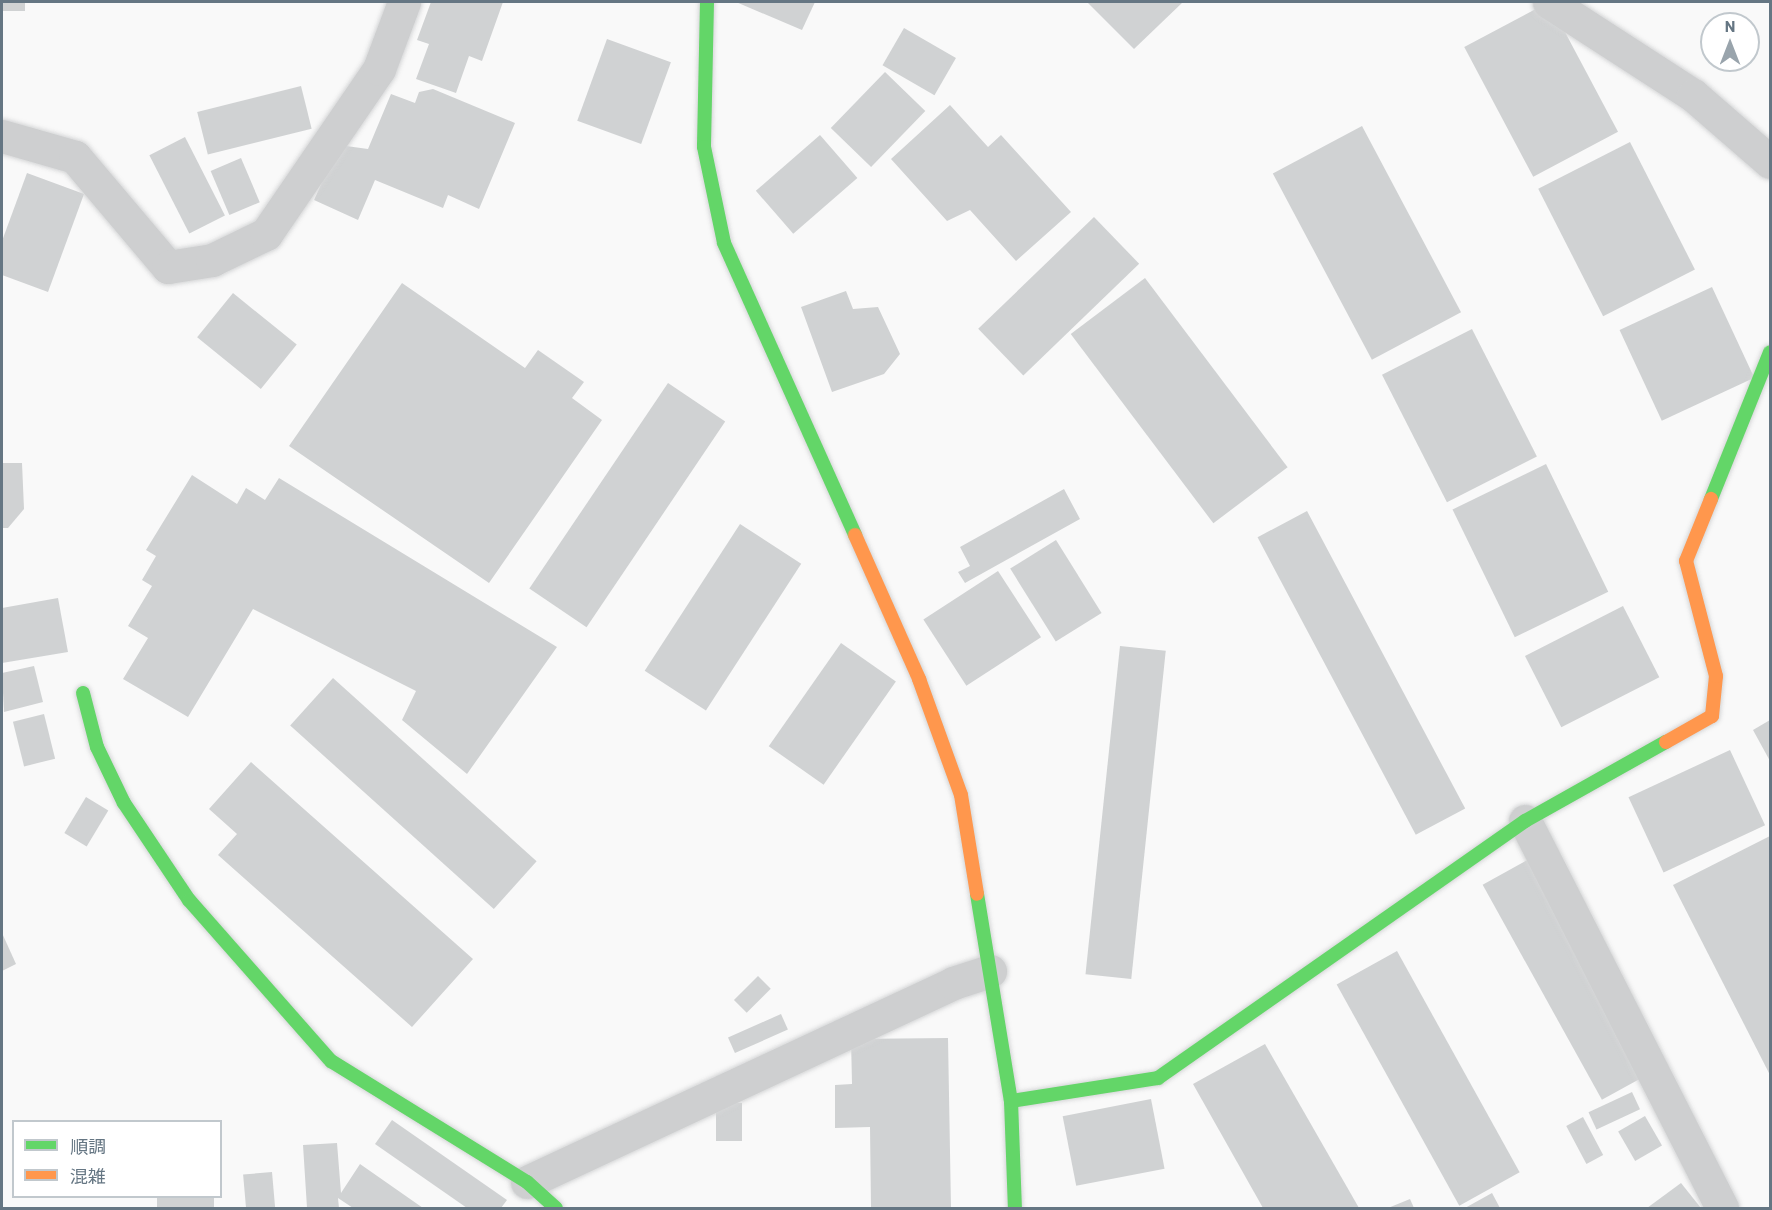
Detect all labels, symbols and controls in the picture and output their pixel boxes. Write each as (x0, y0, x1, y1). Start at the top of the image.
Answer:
north arrow (1700, 12, 1760, 72)
text: N (1725, 16, 1735, 35)
legend (12, 1120, 222, 1198)
text: 順調 (70, 1135, 106, 1157)
text: 混雑 (70, 1165, 106, 1187)

